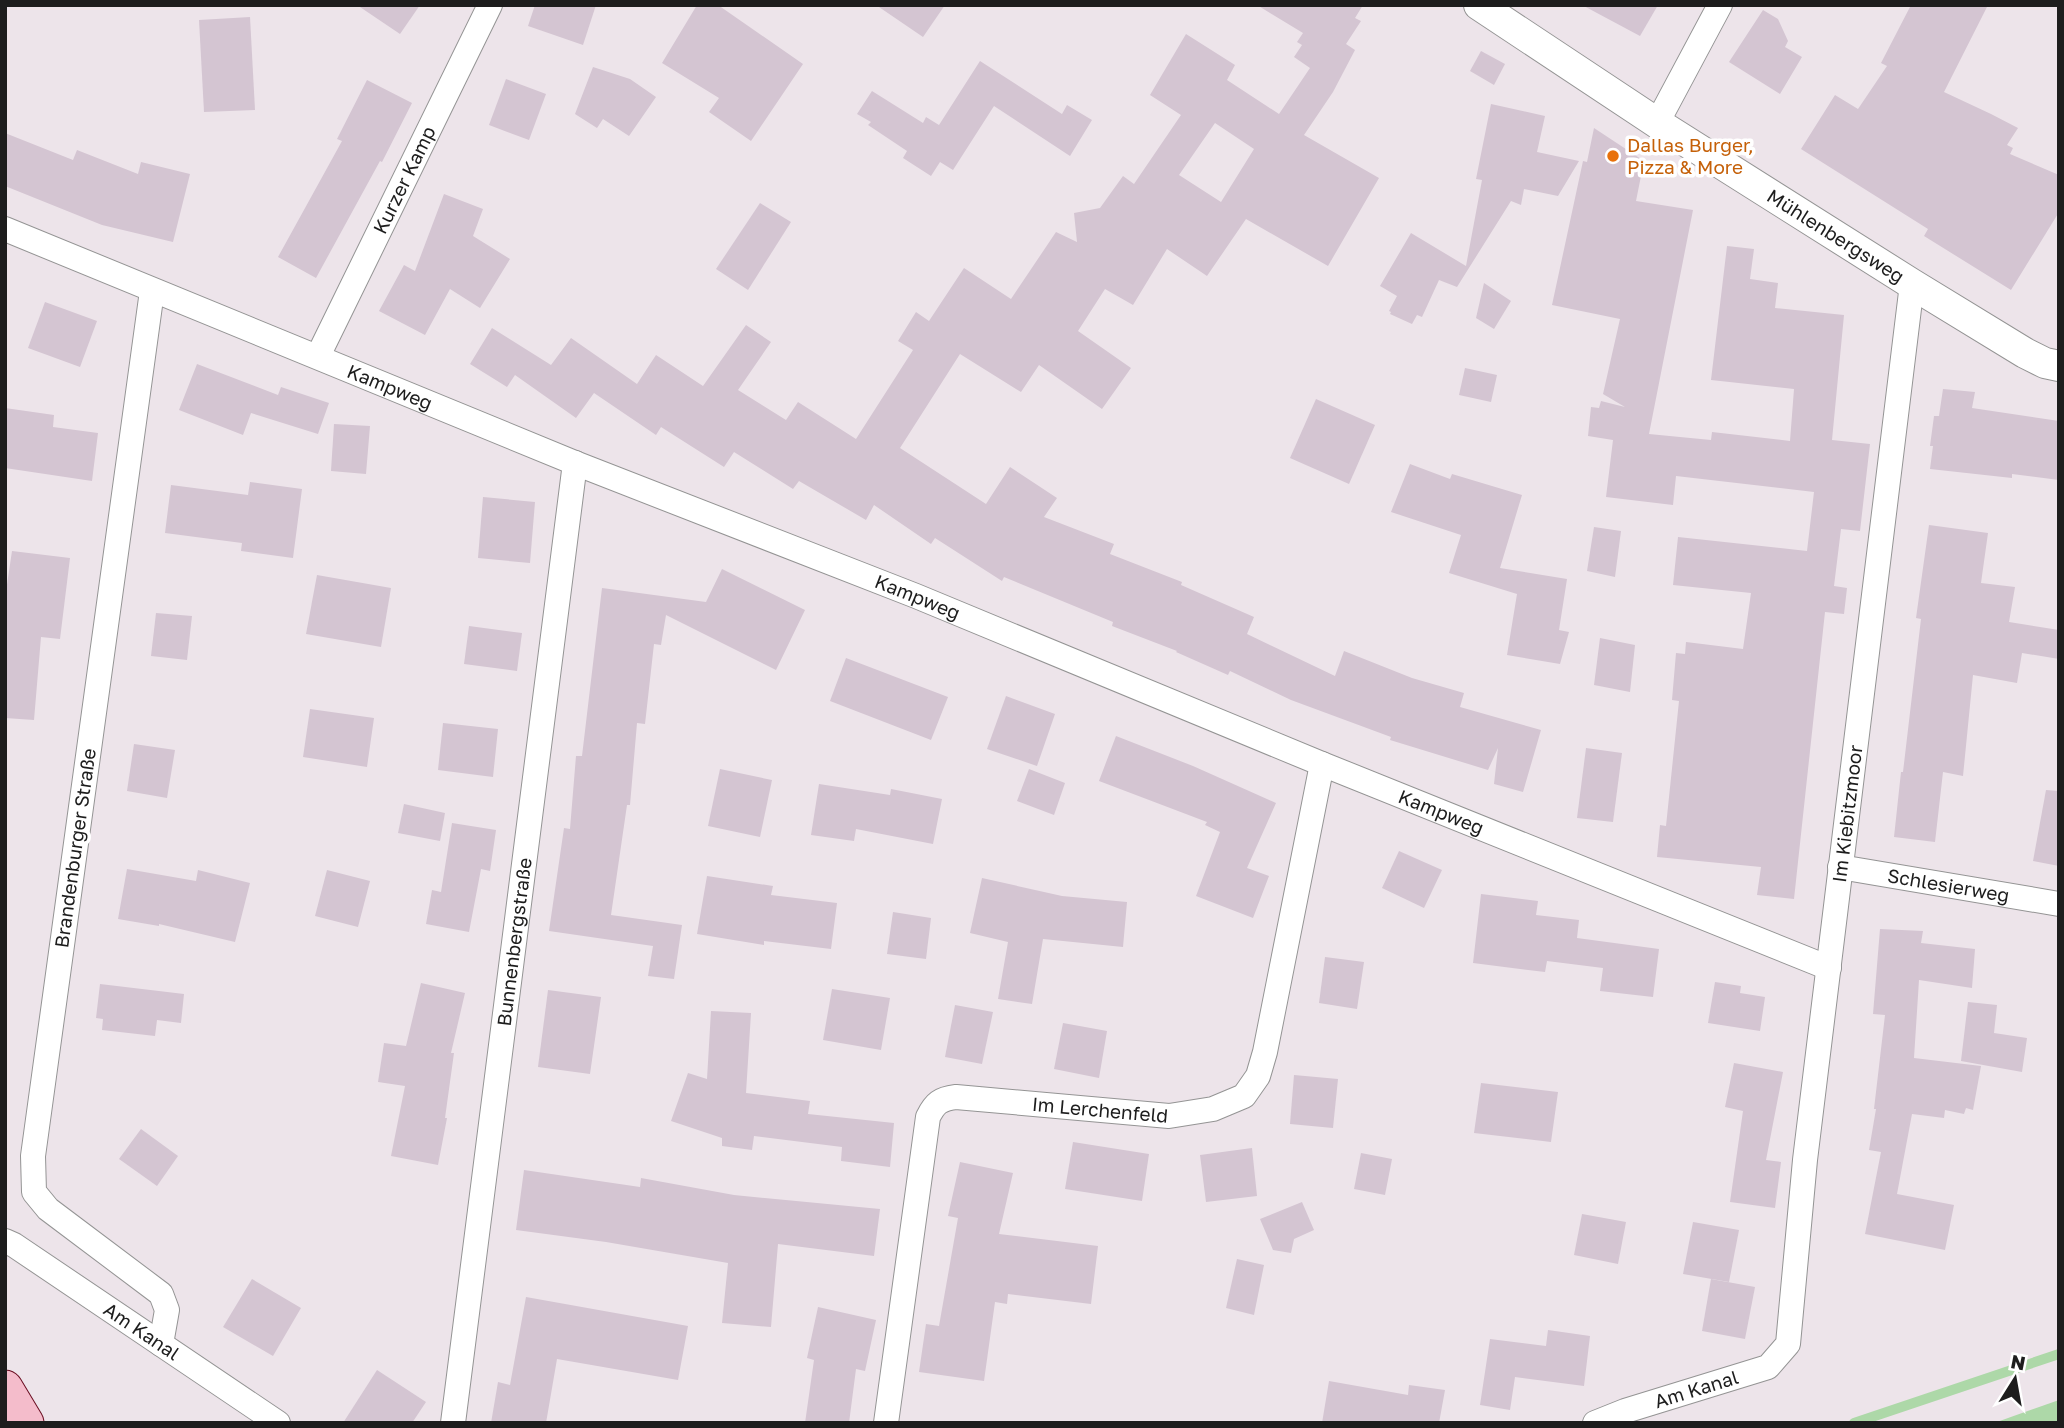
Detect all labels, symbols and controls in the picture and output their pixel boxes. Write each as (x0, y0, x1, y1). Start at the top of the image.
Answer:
street label: Kurzer Kamp (368, 122, 440, 237)
place label: Dallas Burger, Pizza & More (1627, 133, 1754, 178)
marker: Dallas Burger, Pizza & More (1605, 148, 1621, 164)
street label: Mühlenbergsweg (1763, 184, 1909, 287)
street label: Kampweg (344, 359, 436, 414)
street label: Kampweg (872, 569, 964, 624)
street label: Im Kiebitzmoor (1827, 743, 1867, 884)
street label: Brandenburger Straße (49, 747, 100, 949)
street label: Kampweg (1395, 784, 1487, 839)
street label: Bunnenbergstraße (492, 856, 536, 1027)
street label: Schlesierweg (1886, 863, 2011, 906)
street label: Im Lerchenfeld (1031, 1092, 1169, 1127)
street label: Am Kanal (100, 1297, 184, 1364)
north arrow (1980, 1344, 2050, 1414)
text: N (2009, 1349, 2028, 1374)
street label: Am Kanal (1652, 1365, 1741, 1412)

